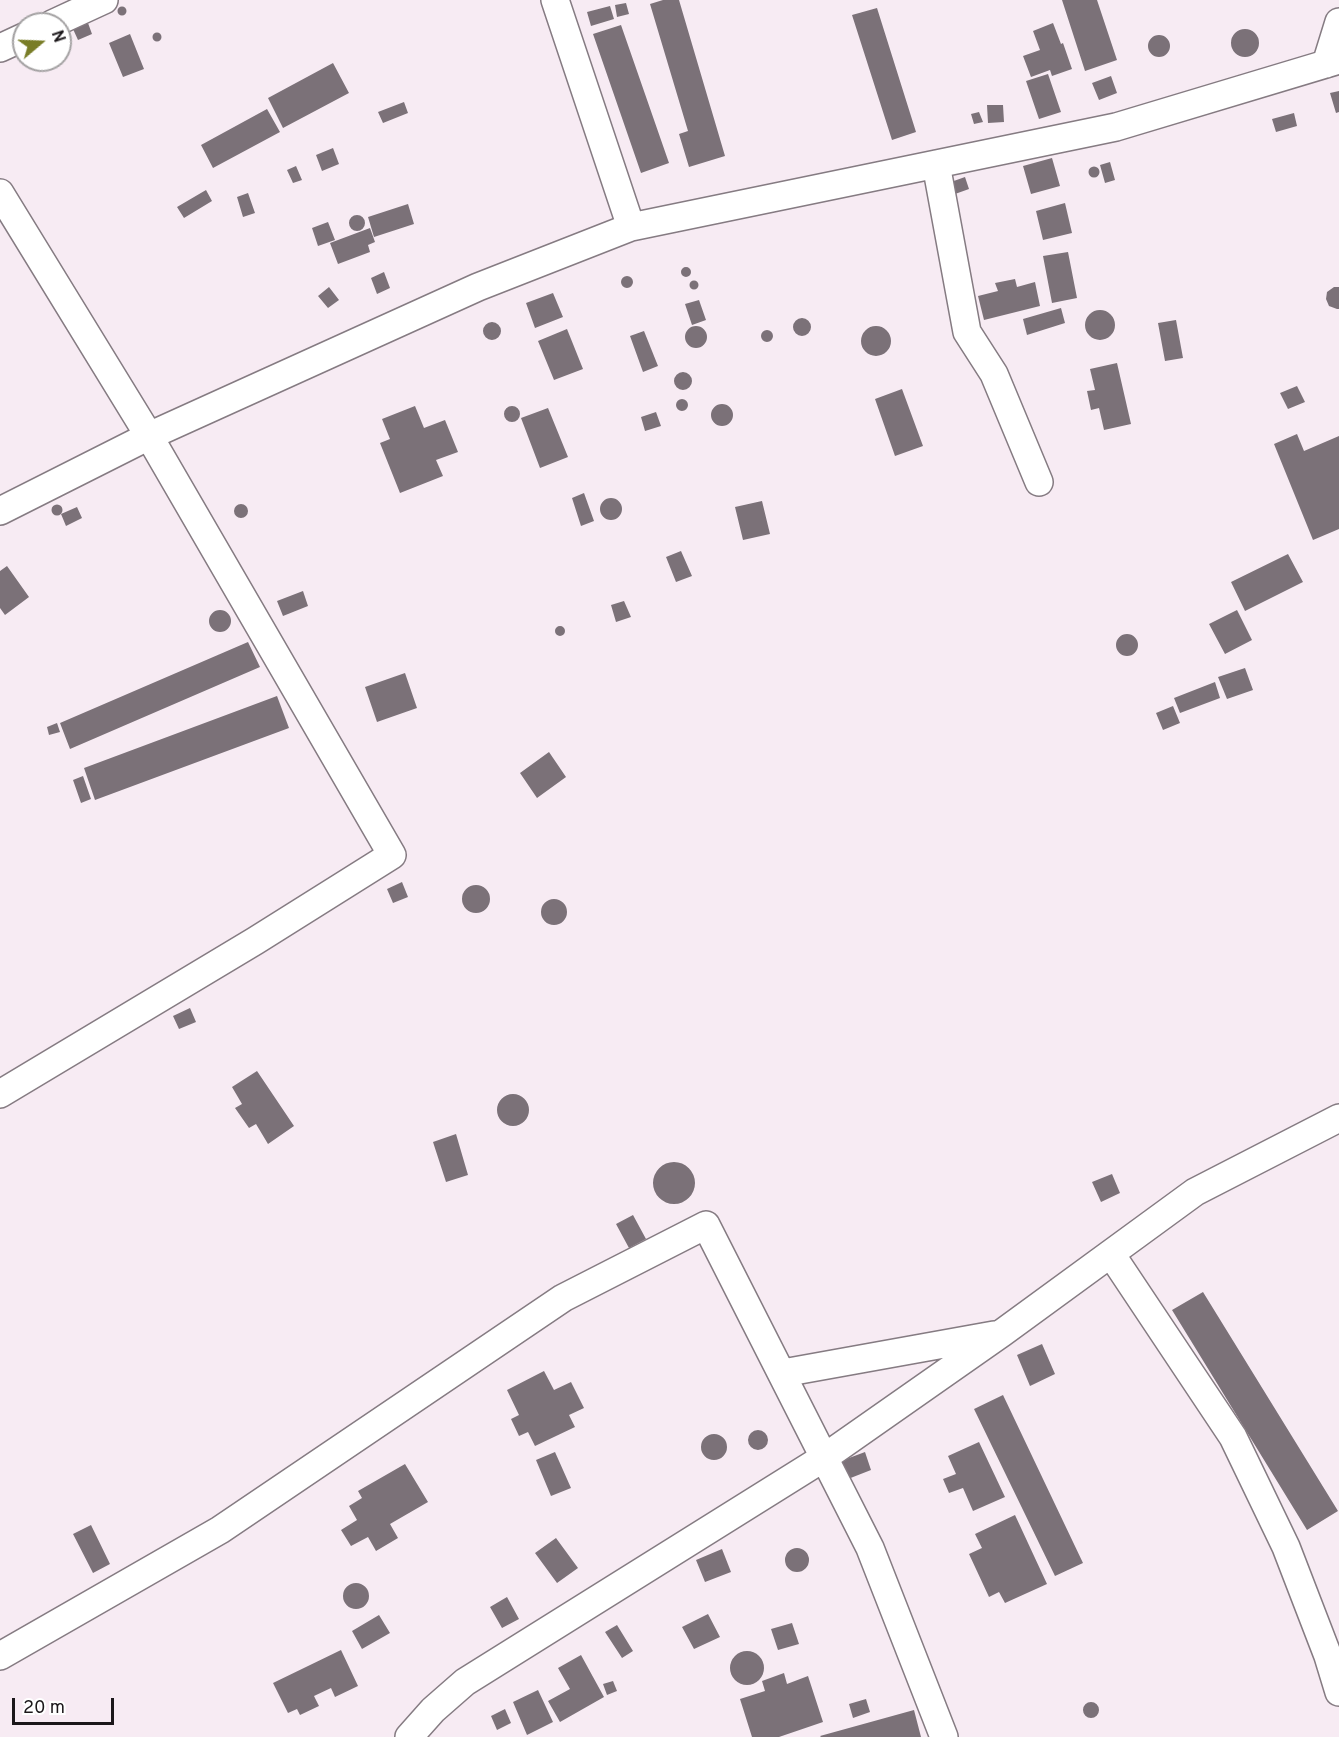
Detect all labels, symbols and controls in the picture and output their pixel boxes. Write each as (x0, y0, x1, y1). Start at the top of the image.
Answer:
north arrow (12, 12, 72, 72)
text: N (46, 28, 68, 45)
scale bar (15, 1686, 117, 1724)
text: 20 m (23, 1697, 65, 1720)

